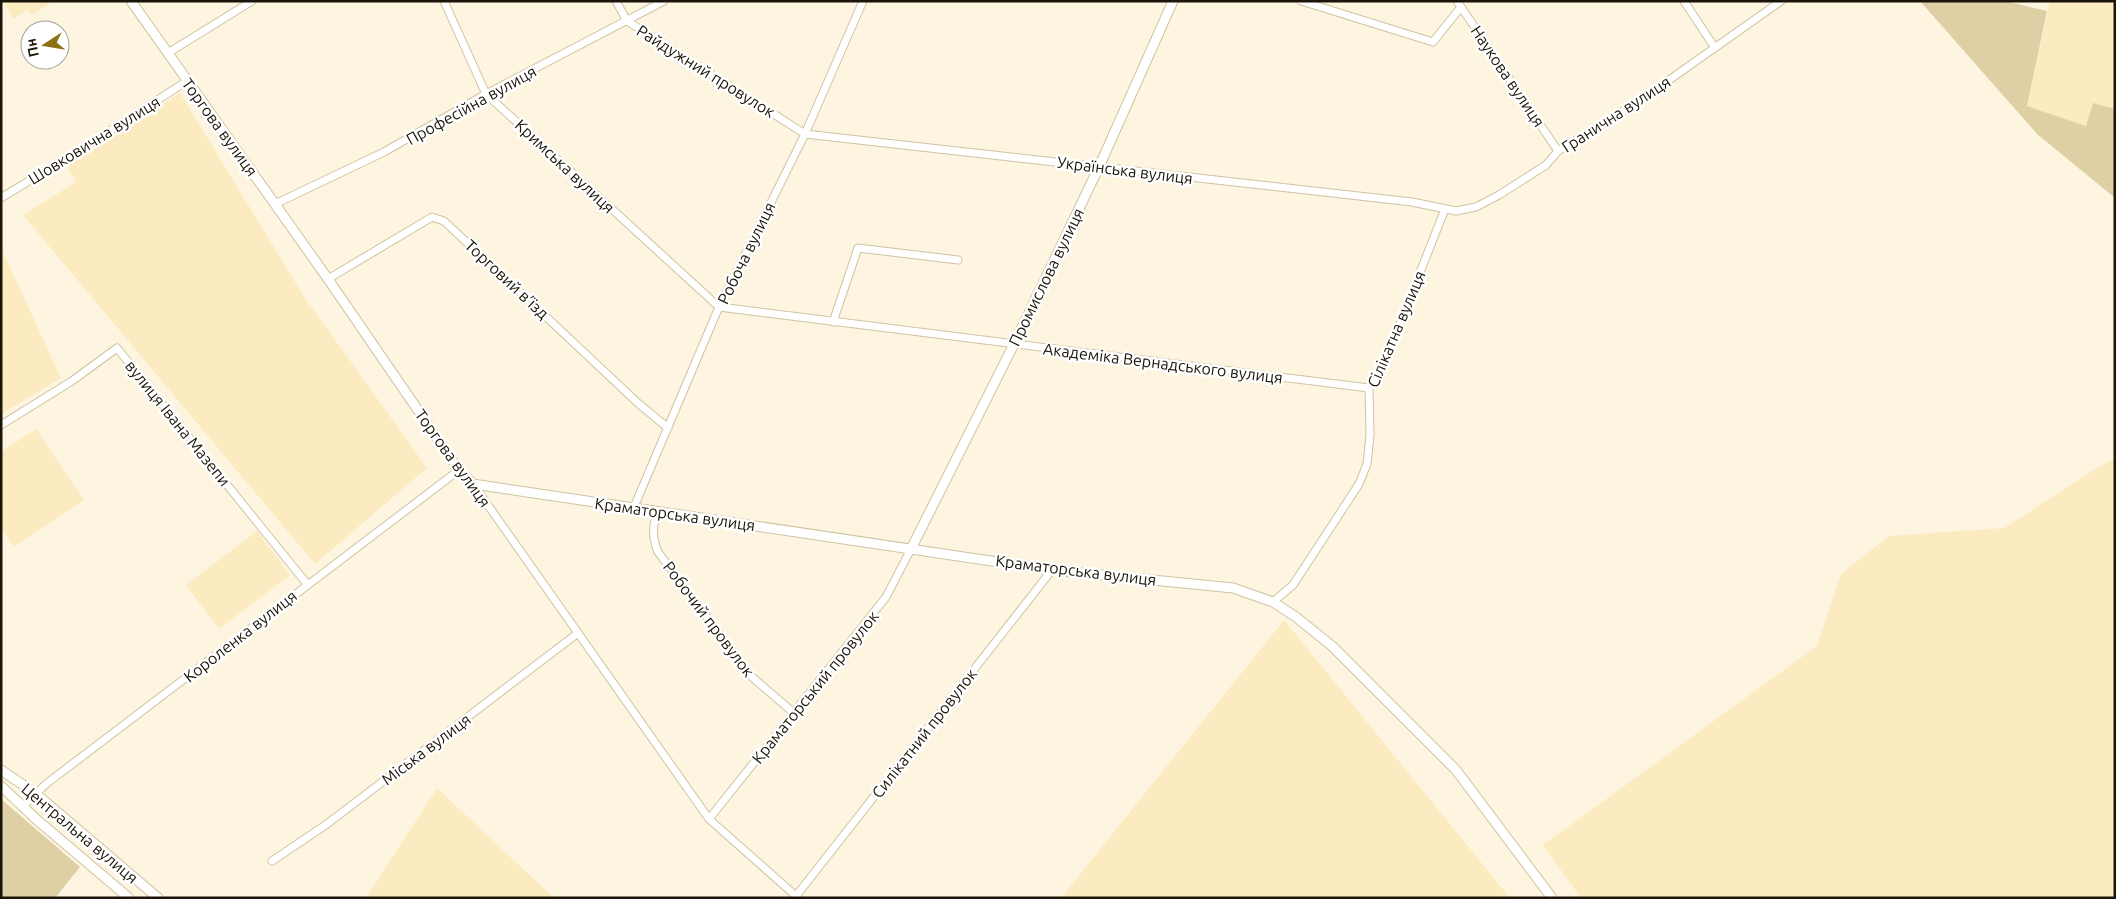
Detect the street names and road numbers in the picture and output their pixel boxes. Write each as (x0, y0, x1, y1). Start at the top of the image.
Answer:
street label: Райдужний провулок (634, 21, 778, 121)
street label: Наукова вулиця (1468, 22, 1548, 130)
street label: Професійна вулиця (403, 62, 539, 148)
street label: Гранична вулиця (1558, 72, 1674, 156)
street label: Торгова вулиця (179, 75, 261, 179)
street label: Шовковична вулиця (25, 92, 163, 188)
street label: Кримська вулиця (512, 115, 618, 217)
street label: Українська вулиця (1056, 153, 1194, 187)
street label: Робоча вулиця (714, 199, 778, 307)
street label: Промислова вулиця (1005, 205, 1087, 349)
street label: Торговий в’їзд (462, 236, 552, 322)
street label: Сілікатна вулиця (1363, 268, 1429, 390)
street label: Академіка Вернадського вулиця (1042, 339, 1284, 387)
street label: вулиця Івана Мазепи (122, 357, 234, 489)
street label: Торгова вулиця (412, 406, 494, 510)
street label: Краматорська вулиця (594, 494, 756, 534)
street label: Краматорська вулиця (995, 551, 1157, 589)
street label: Робочий провулок (660, 558, 758, 680)
street label: Короленка вулиця (180, 586, 300, 686)
street label: Краматорський провулок (748, 607, 882, 767)
street label: Силікатний провулок (868, 665, 980, 801)
street label: Міська вулиця (378, 710, 474, 788)
street label: Центральна вулиця (18, 779, 142, 887)

